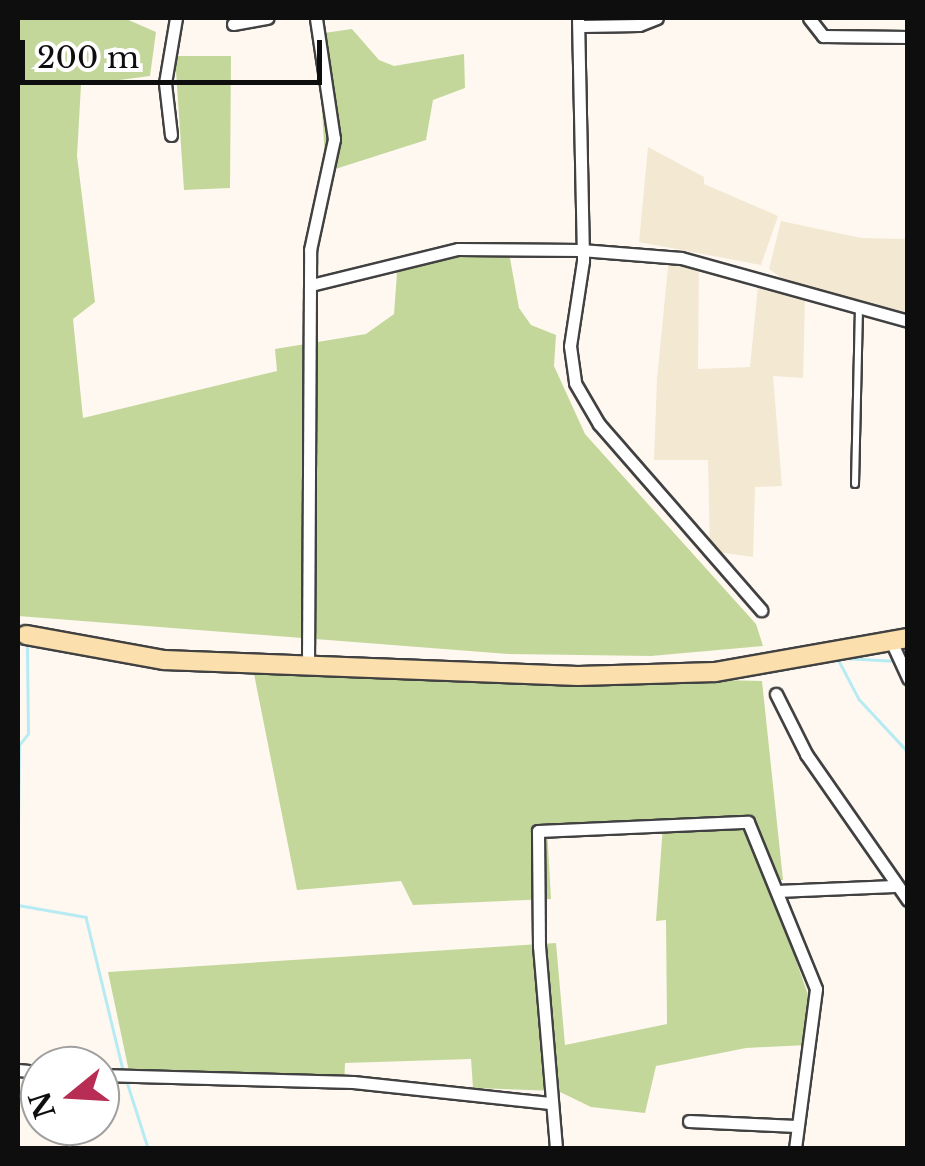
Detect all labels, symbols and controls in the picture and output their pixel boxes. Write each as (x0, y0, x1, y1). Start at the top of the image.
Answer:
scale bar (25, 20, 328, 82)
text: 200 m (37, 39, 139, 76)
north arrow (20, 1046, 120, 1146)
text: N (22, 1087, 64, 1123)

